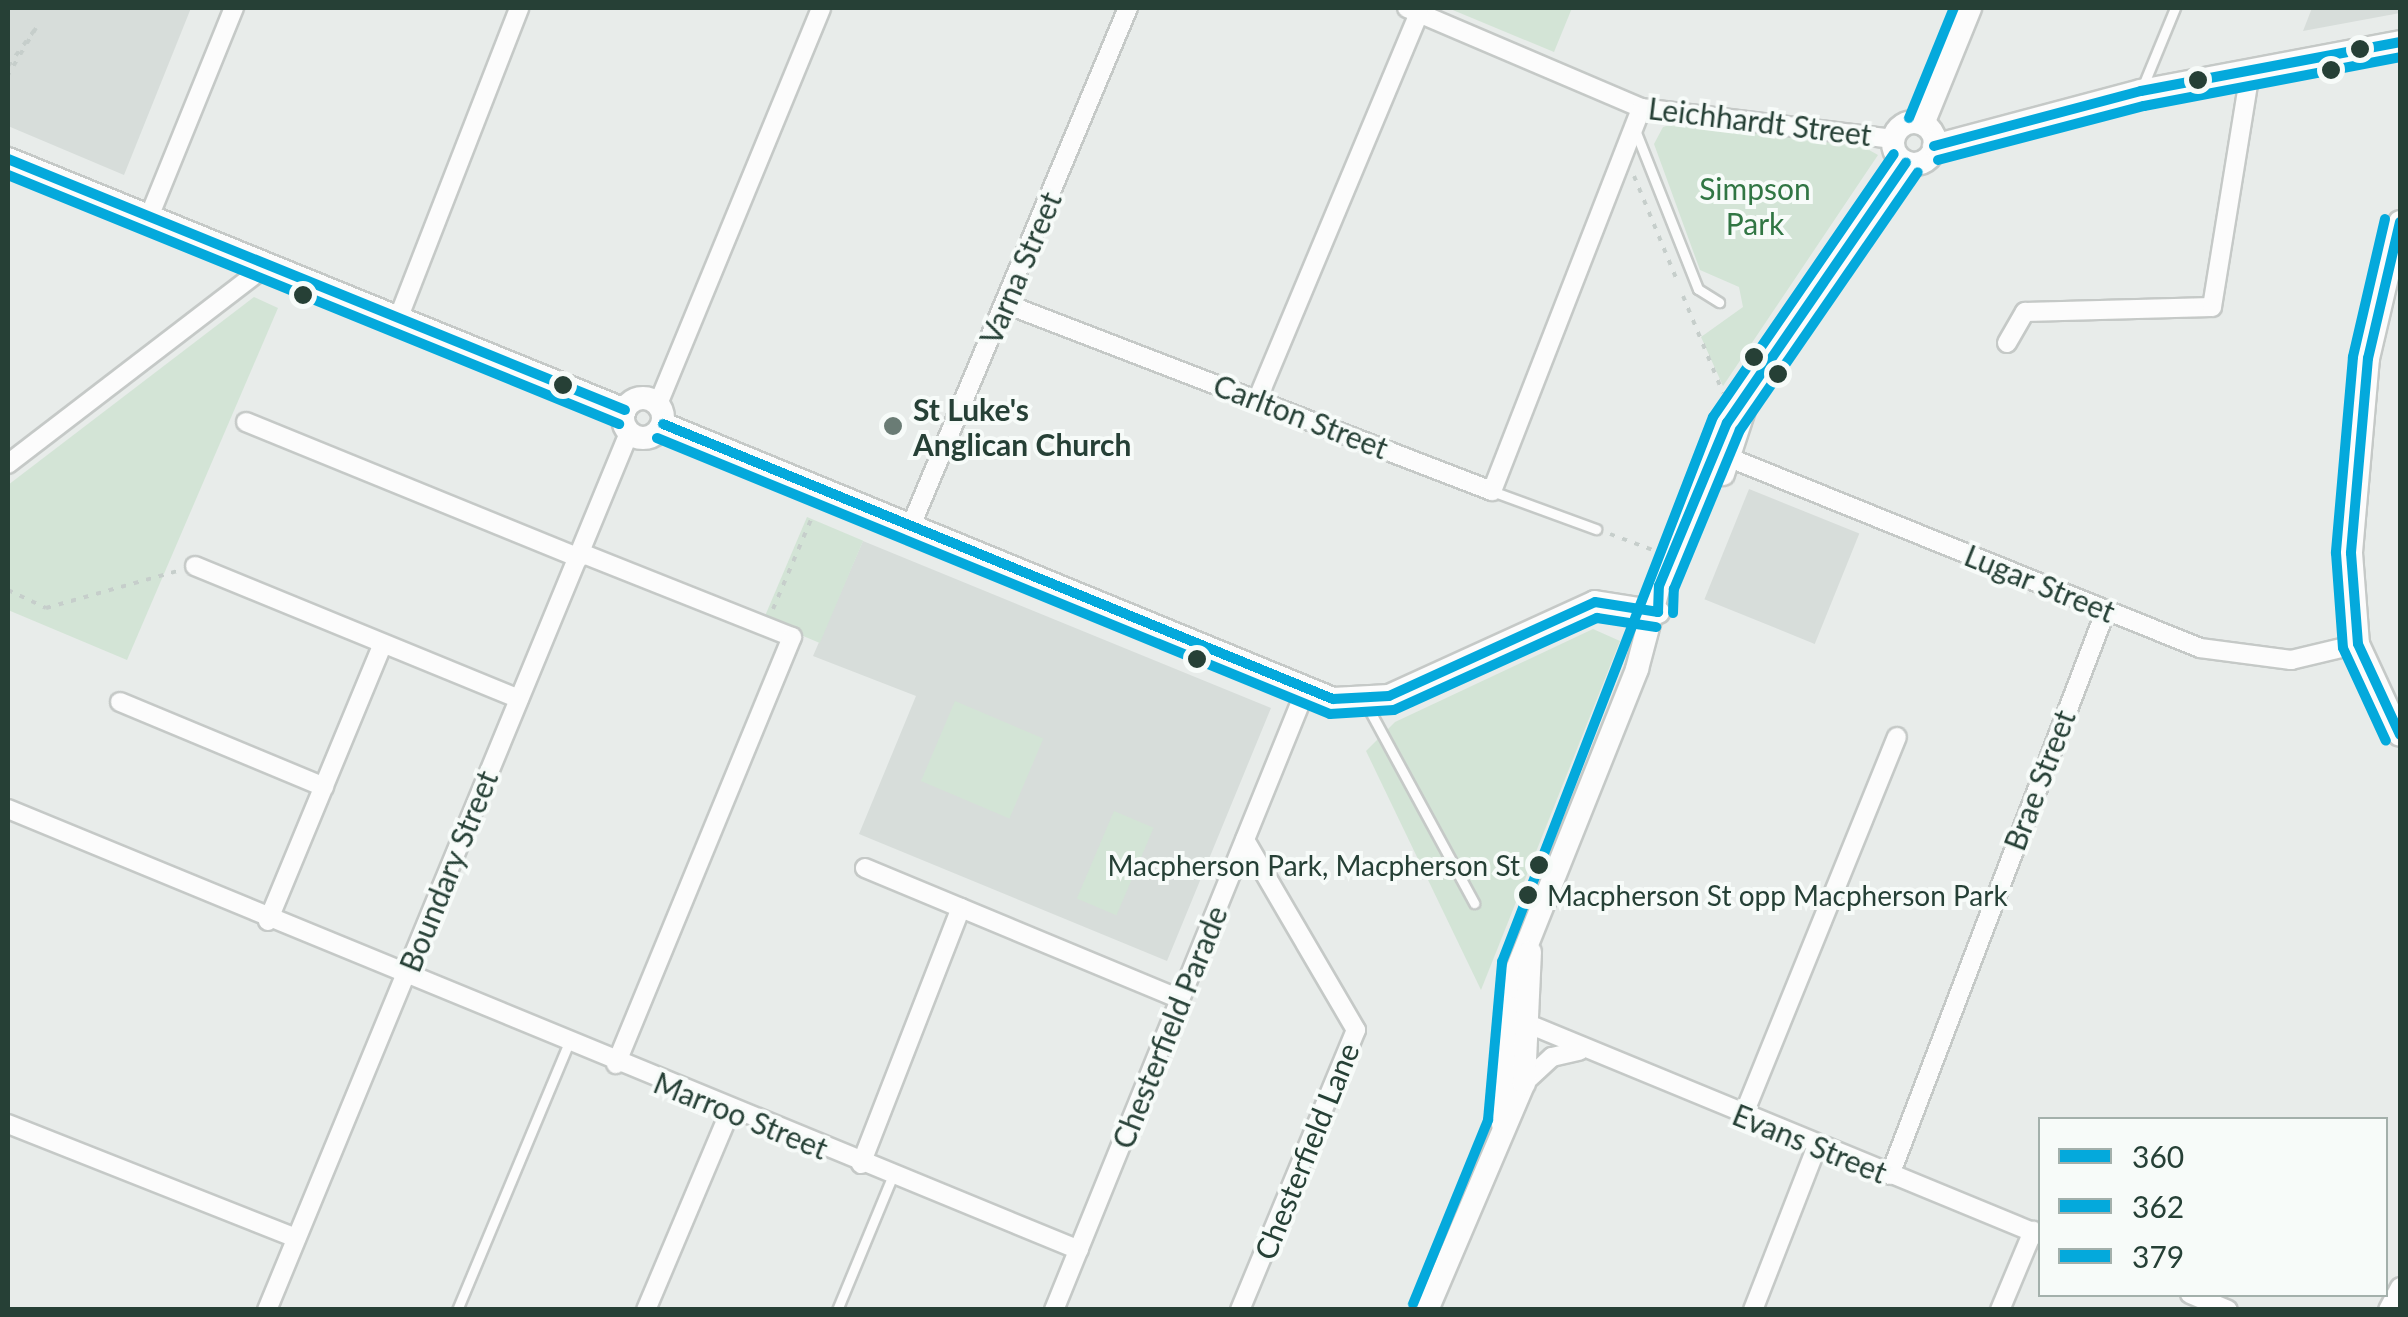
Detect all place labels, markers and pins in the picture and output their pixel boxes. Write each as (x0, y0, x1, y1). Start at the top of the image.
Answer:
unlabelled marker (2350, 39, 2370, 59)
unlabelled marker (2321, 60, 2341, 80)
unlabelled marker (2188, 70, 2208, 90)
unlabelled marker (293, 285, 313, 305)
unlabelled marker (1744, 347, 1764, 367)
unlabelled marker (1768, 364, 1788, 384)
unlabelled marker (553, 375, 573, 395)
place label: St Luke's Anglican Church (913, 391, 1131, 462)
marker: St Luke's Anglican Church (882, 415, 904, 437)
unlabelled marker (1187, 649, 1207, 669)
place label: Macpherson Park, Macpherson St (1107, 848, 1520, 882)
marker: Macpherson Park, Macpherson St (1529, 855, 1549, 875)
place label: Macpherson St opp Macpherson Park (1547, 878, 2008, 912)
marker: Macpherson St opp Macpherson Park (1518, 885, 1538, 905)

